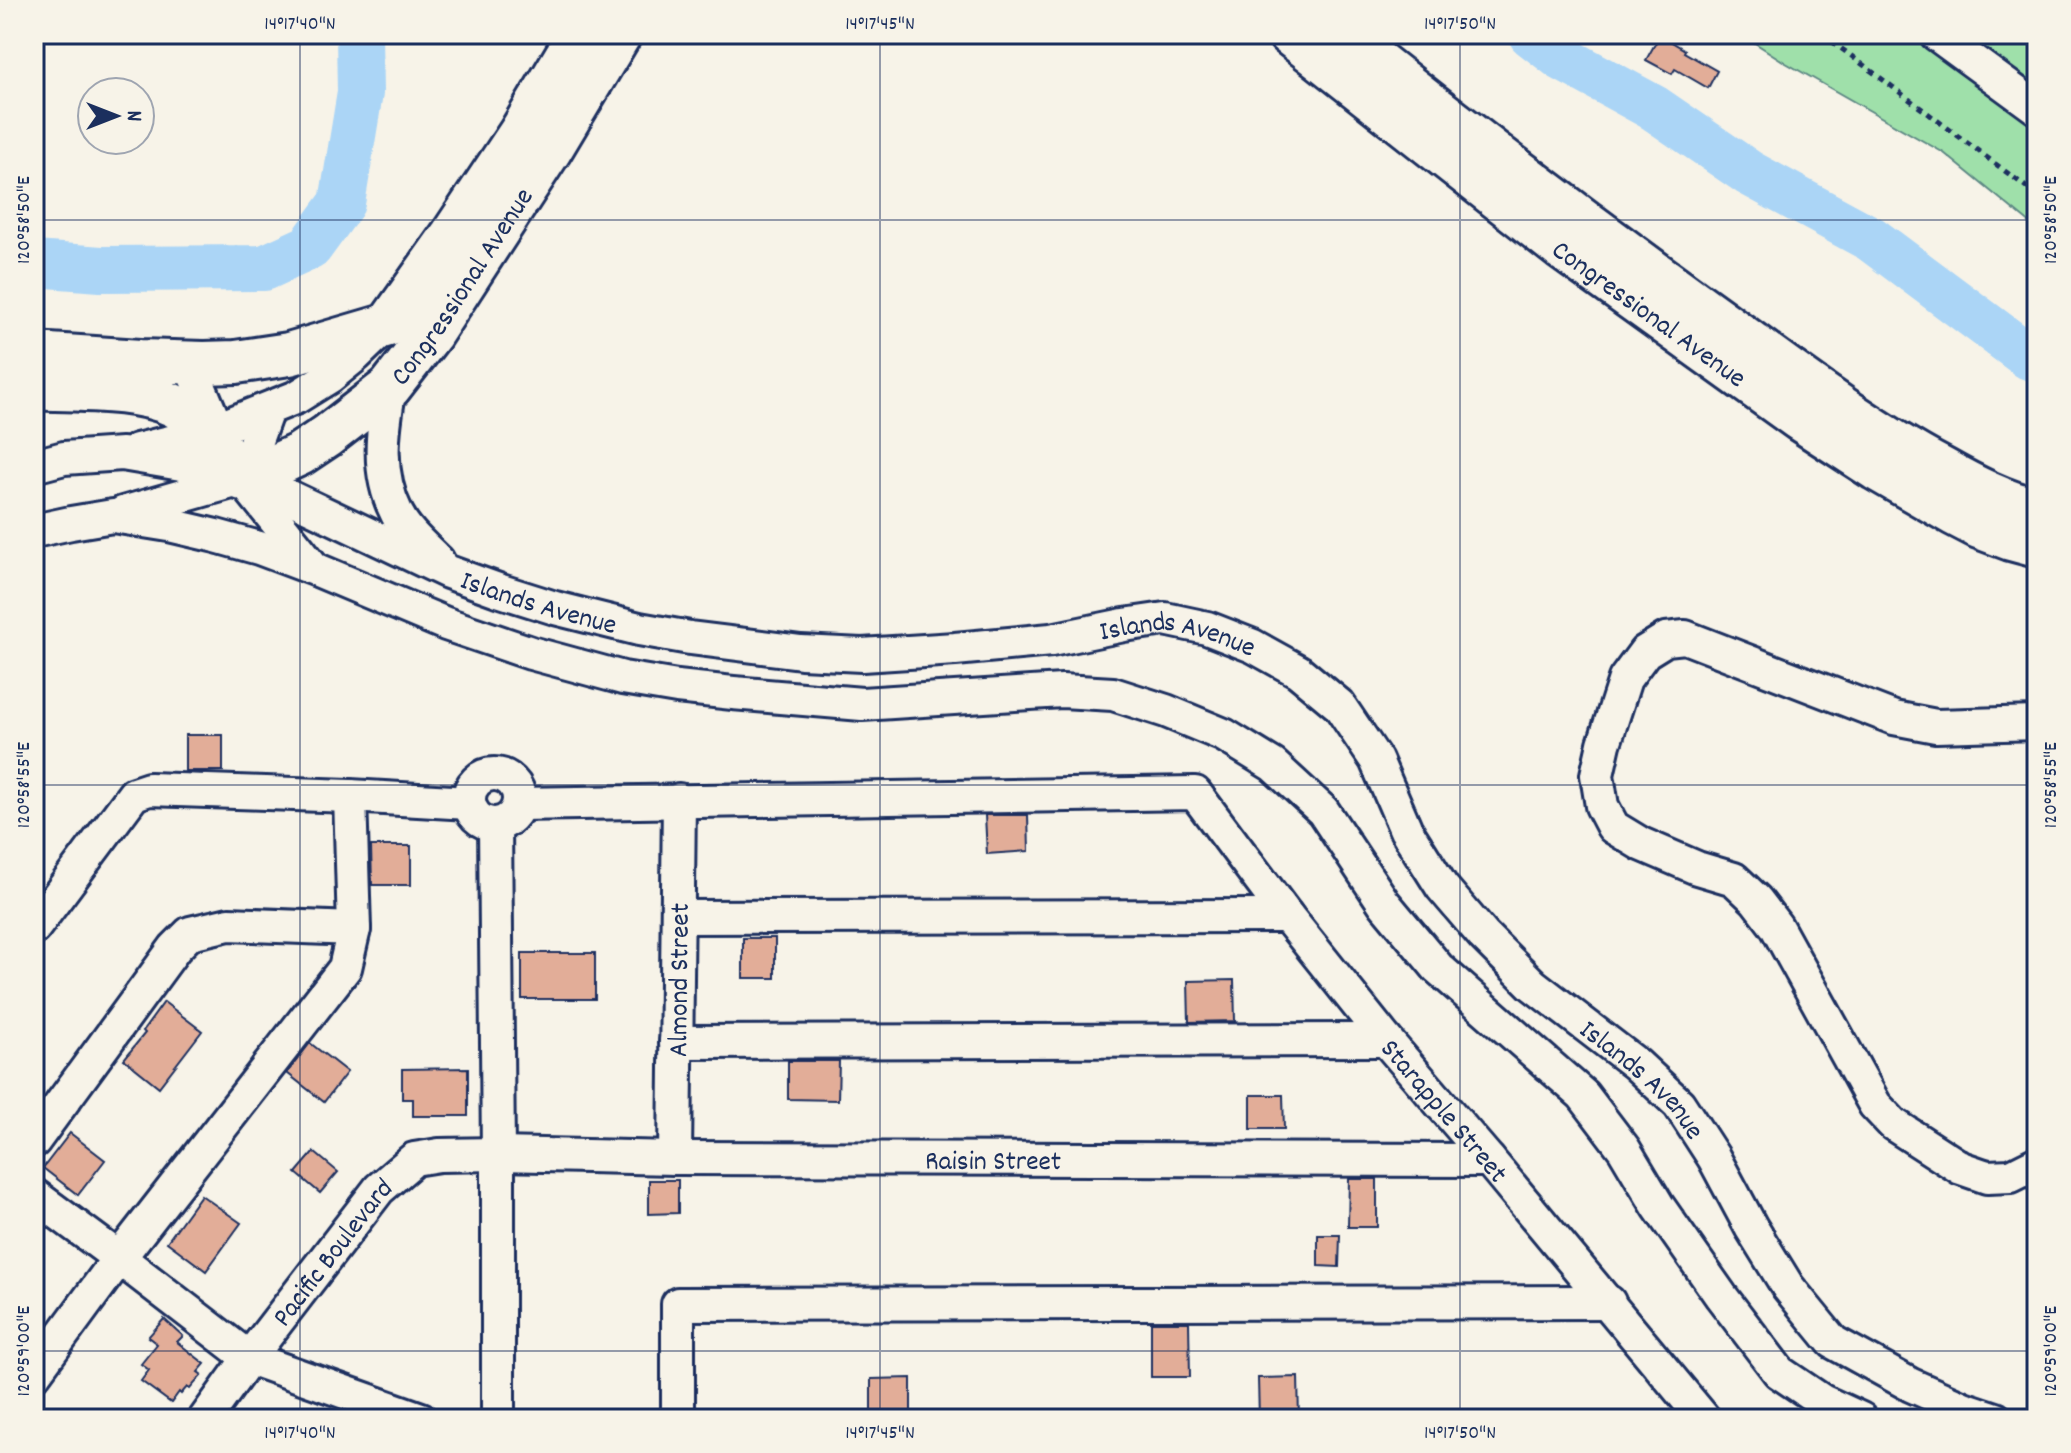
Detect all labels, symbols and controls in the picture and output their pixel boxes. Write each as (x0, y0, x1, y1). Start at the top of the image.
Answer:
text: 14°17'40"N (264, 11, 336, 39)
text: 14°17'45"N (845, 11, 915, 39)
text: 14°17'50"N (1424, 11, 1496, 39)
north arrow (76, 76, 156, 156)
text: N (117, 111, 148, 122)
text: 120°58'50"E (11, 176, 39, 264)
text: 120°58'50"E (2038, 176, 2066, 264)
street label: Congressional Avenue (383, 181, 546, 396)
street label: Congressional Avenue (1542, 232, 1753, 400)
street label: Islands Avenue (454, 563, 620, 648)
street label: Islands Avenue (1096, 604, 1261, 670)
text: 120°58'55"E (11, 742, 39, 828)
text: 120°58'55"E (2038, 742, 2066, 828)
street label: Almond Street (661, 903, 703, 1057)
street label: Islands Avenue (1569, 1012, 1712, 1149)
street label: Starapple Street (1369, 1032, 1515, 1194)
street label: Raisin Street (925, 1144, 1061, 1184)
street label: Pacific Boulevard (265, 1171, 403, 1337)
text: 120°59'00"E (11, 1306, 39, 1396)
text: 120°59'00"E (2038, 1306, 2066, 1396)
text: 14°17'40"N (264, 1420, 336, 1448)
text: 14°17'45"N (845, 1420, 915, 1448)
text: 14°17'50"N (1424, 1420, 1496, 1448)

